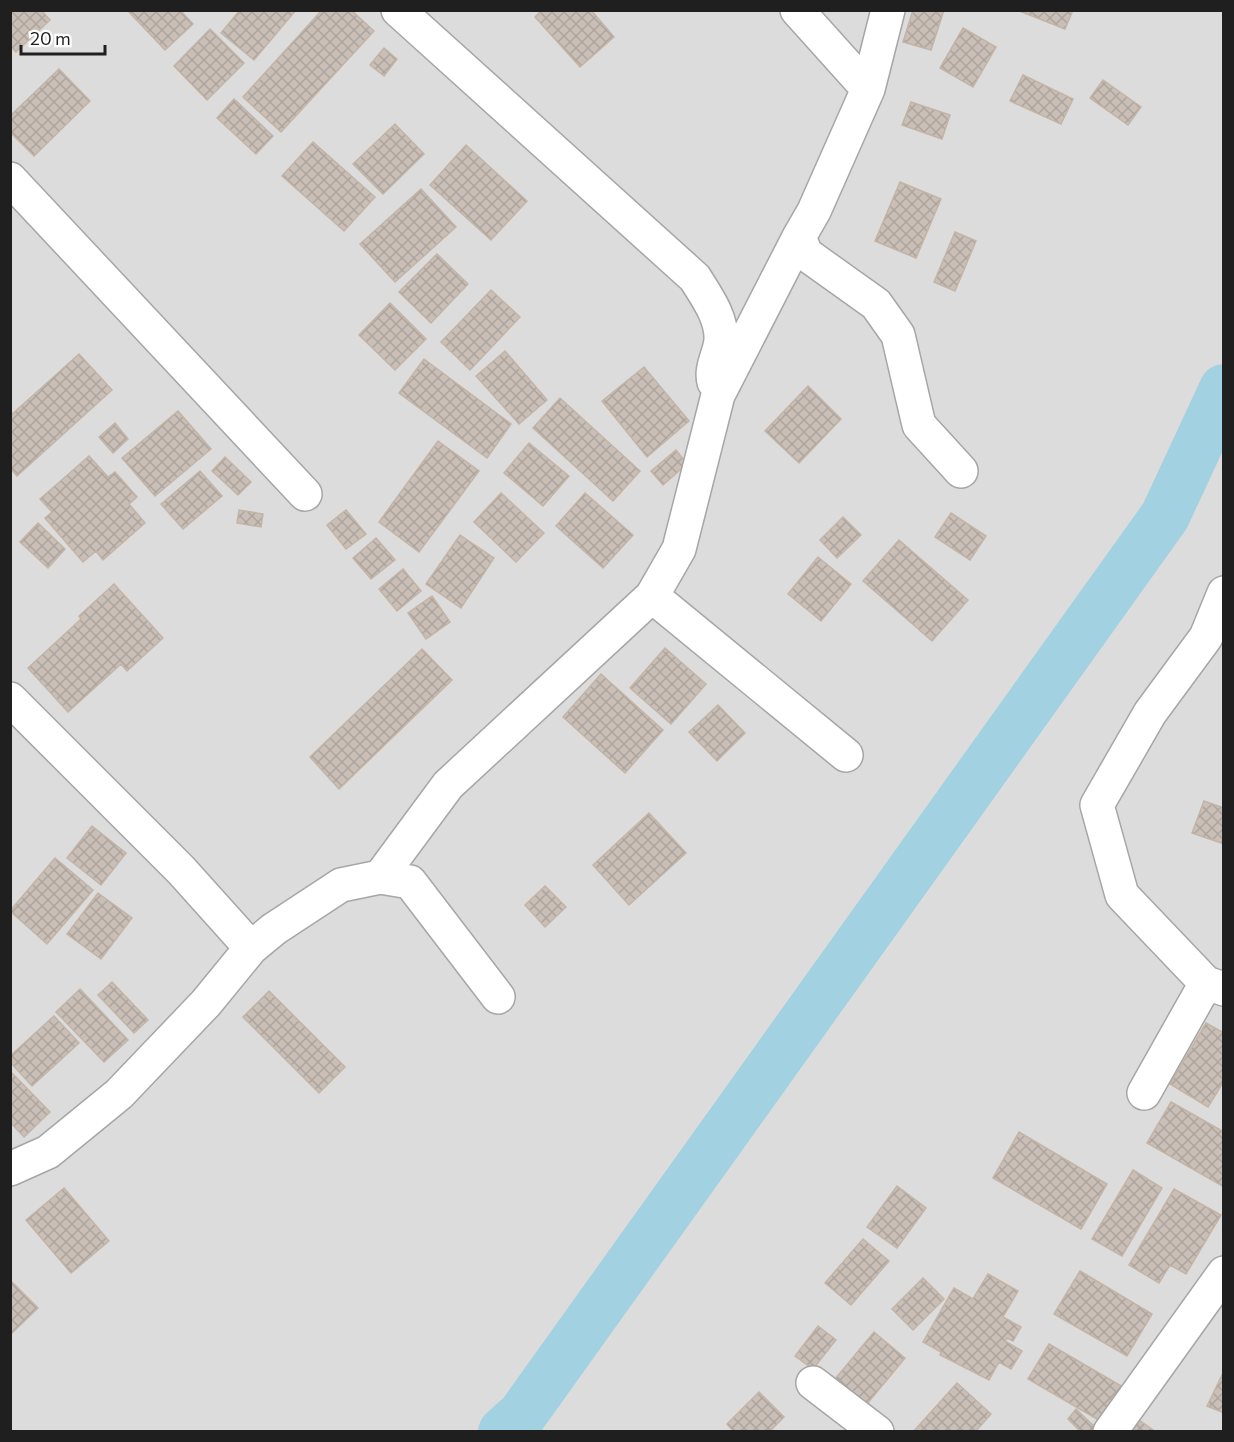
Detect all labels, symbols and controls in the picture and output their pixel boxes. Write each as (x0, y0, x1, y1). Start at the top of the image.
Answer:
scale bar (21, 18, 105, 56)
text: 20 m (30, 27, 71, 49)

